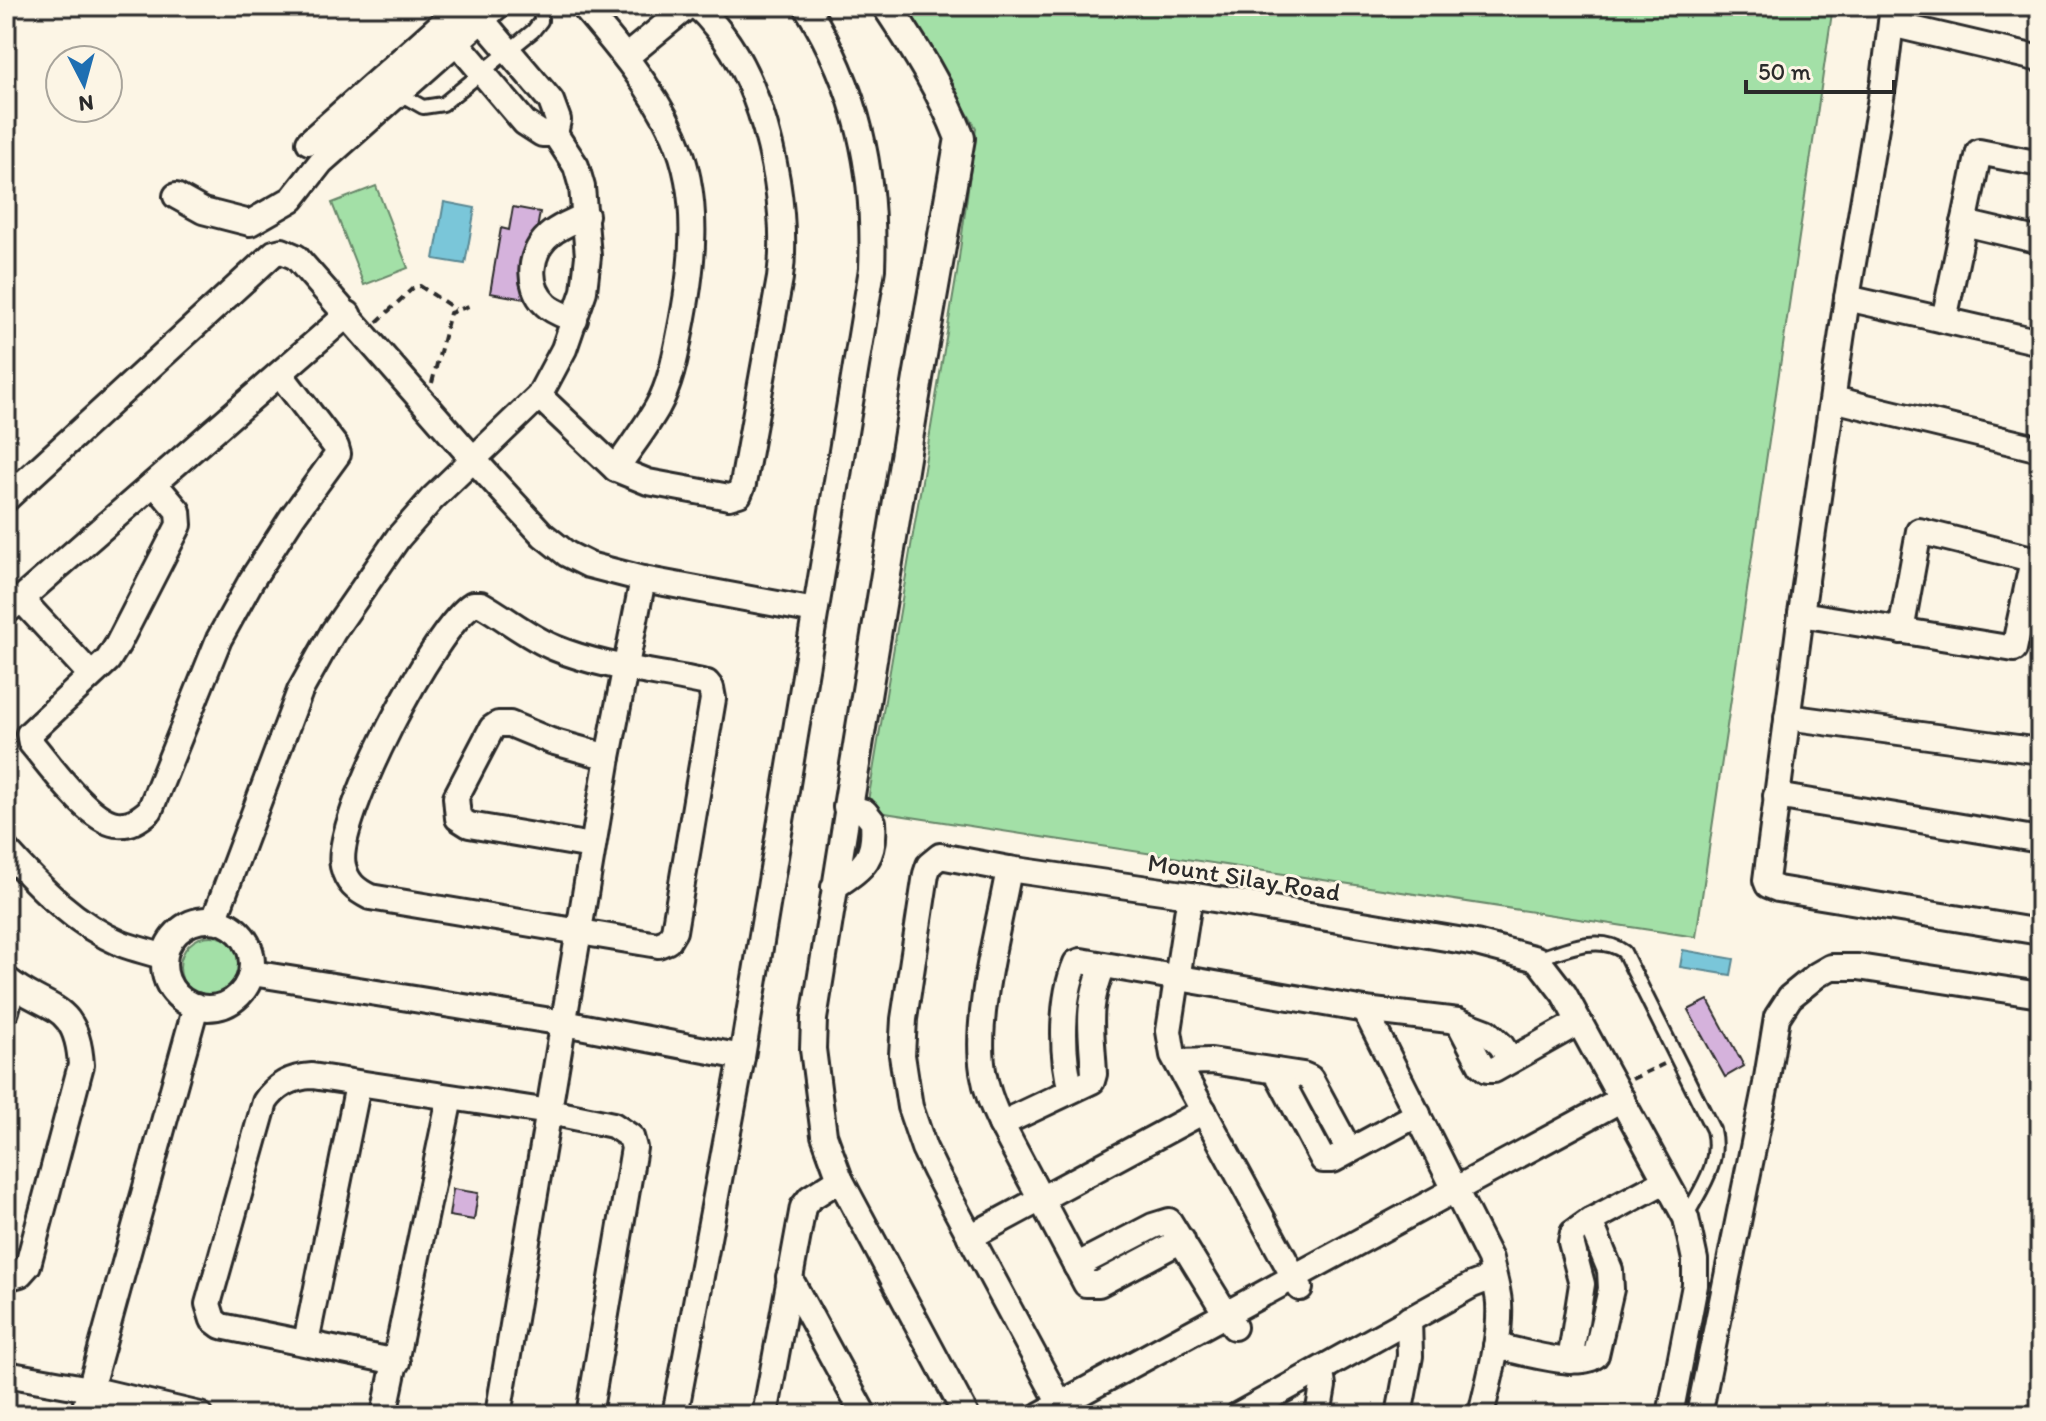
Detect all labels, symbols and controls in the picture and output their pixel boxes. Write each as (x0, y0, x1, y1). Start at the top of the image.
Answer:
north arrow (44, 44, 124, 124)
scale bar (1746, 44, 1894, 94)
text: 50 m (1758, 57, 1811, 86)
text: N (77, 89, 95, 118)
street label: Mount Silay Road (1145, 846, 1343, 908)

